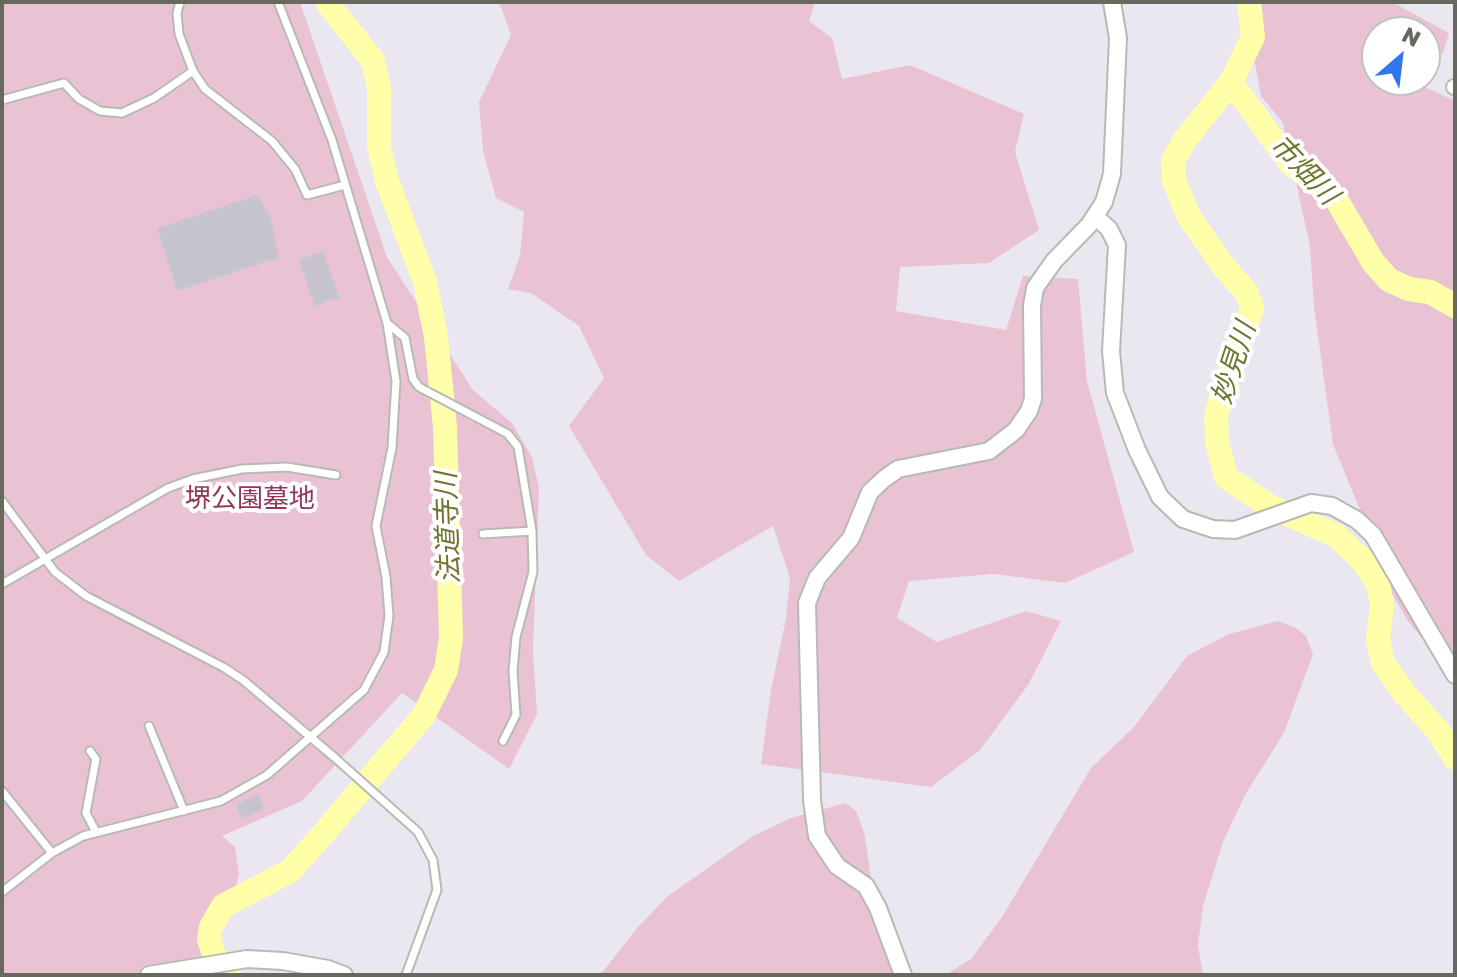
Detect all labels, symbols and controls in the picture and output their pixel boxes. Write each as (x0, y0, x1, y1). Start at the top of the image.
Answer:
north arrow (1361, 16, 1441, 96)
text: N (1398, 20, 1425, 52)
water label: 市畑川 (1263, 128, 1345, 212)
water label: 妙見川 (1205, 318, 1263, 408)
water label: 法道寺川 (429, 471, 467, 585)
park label: 堺公園墓地 (185, 483, 315, 515)

